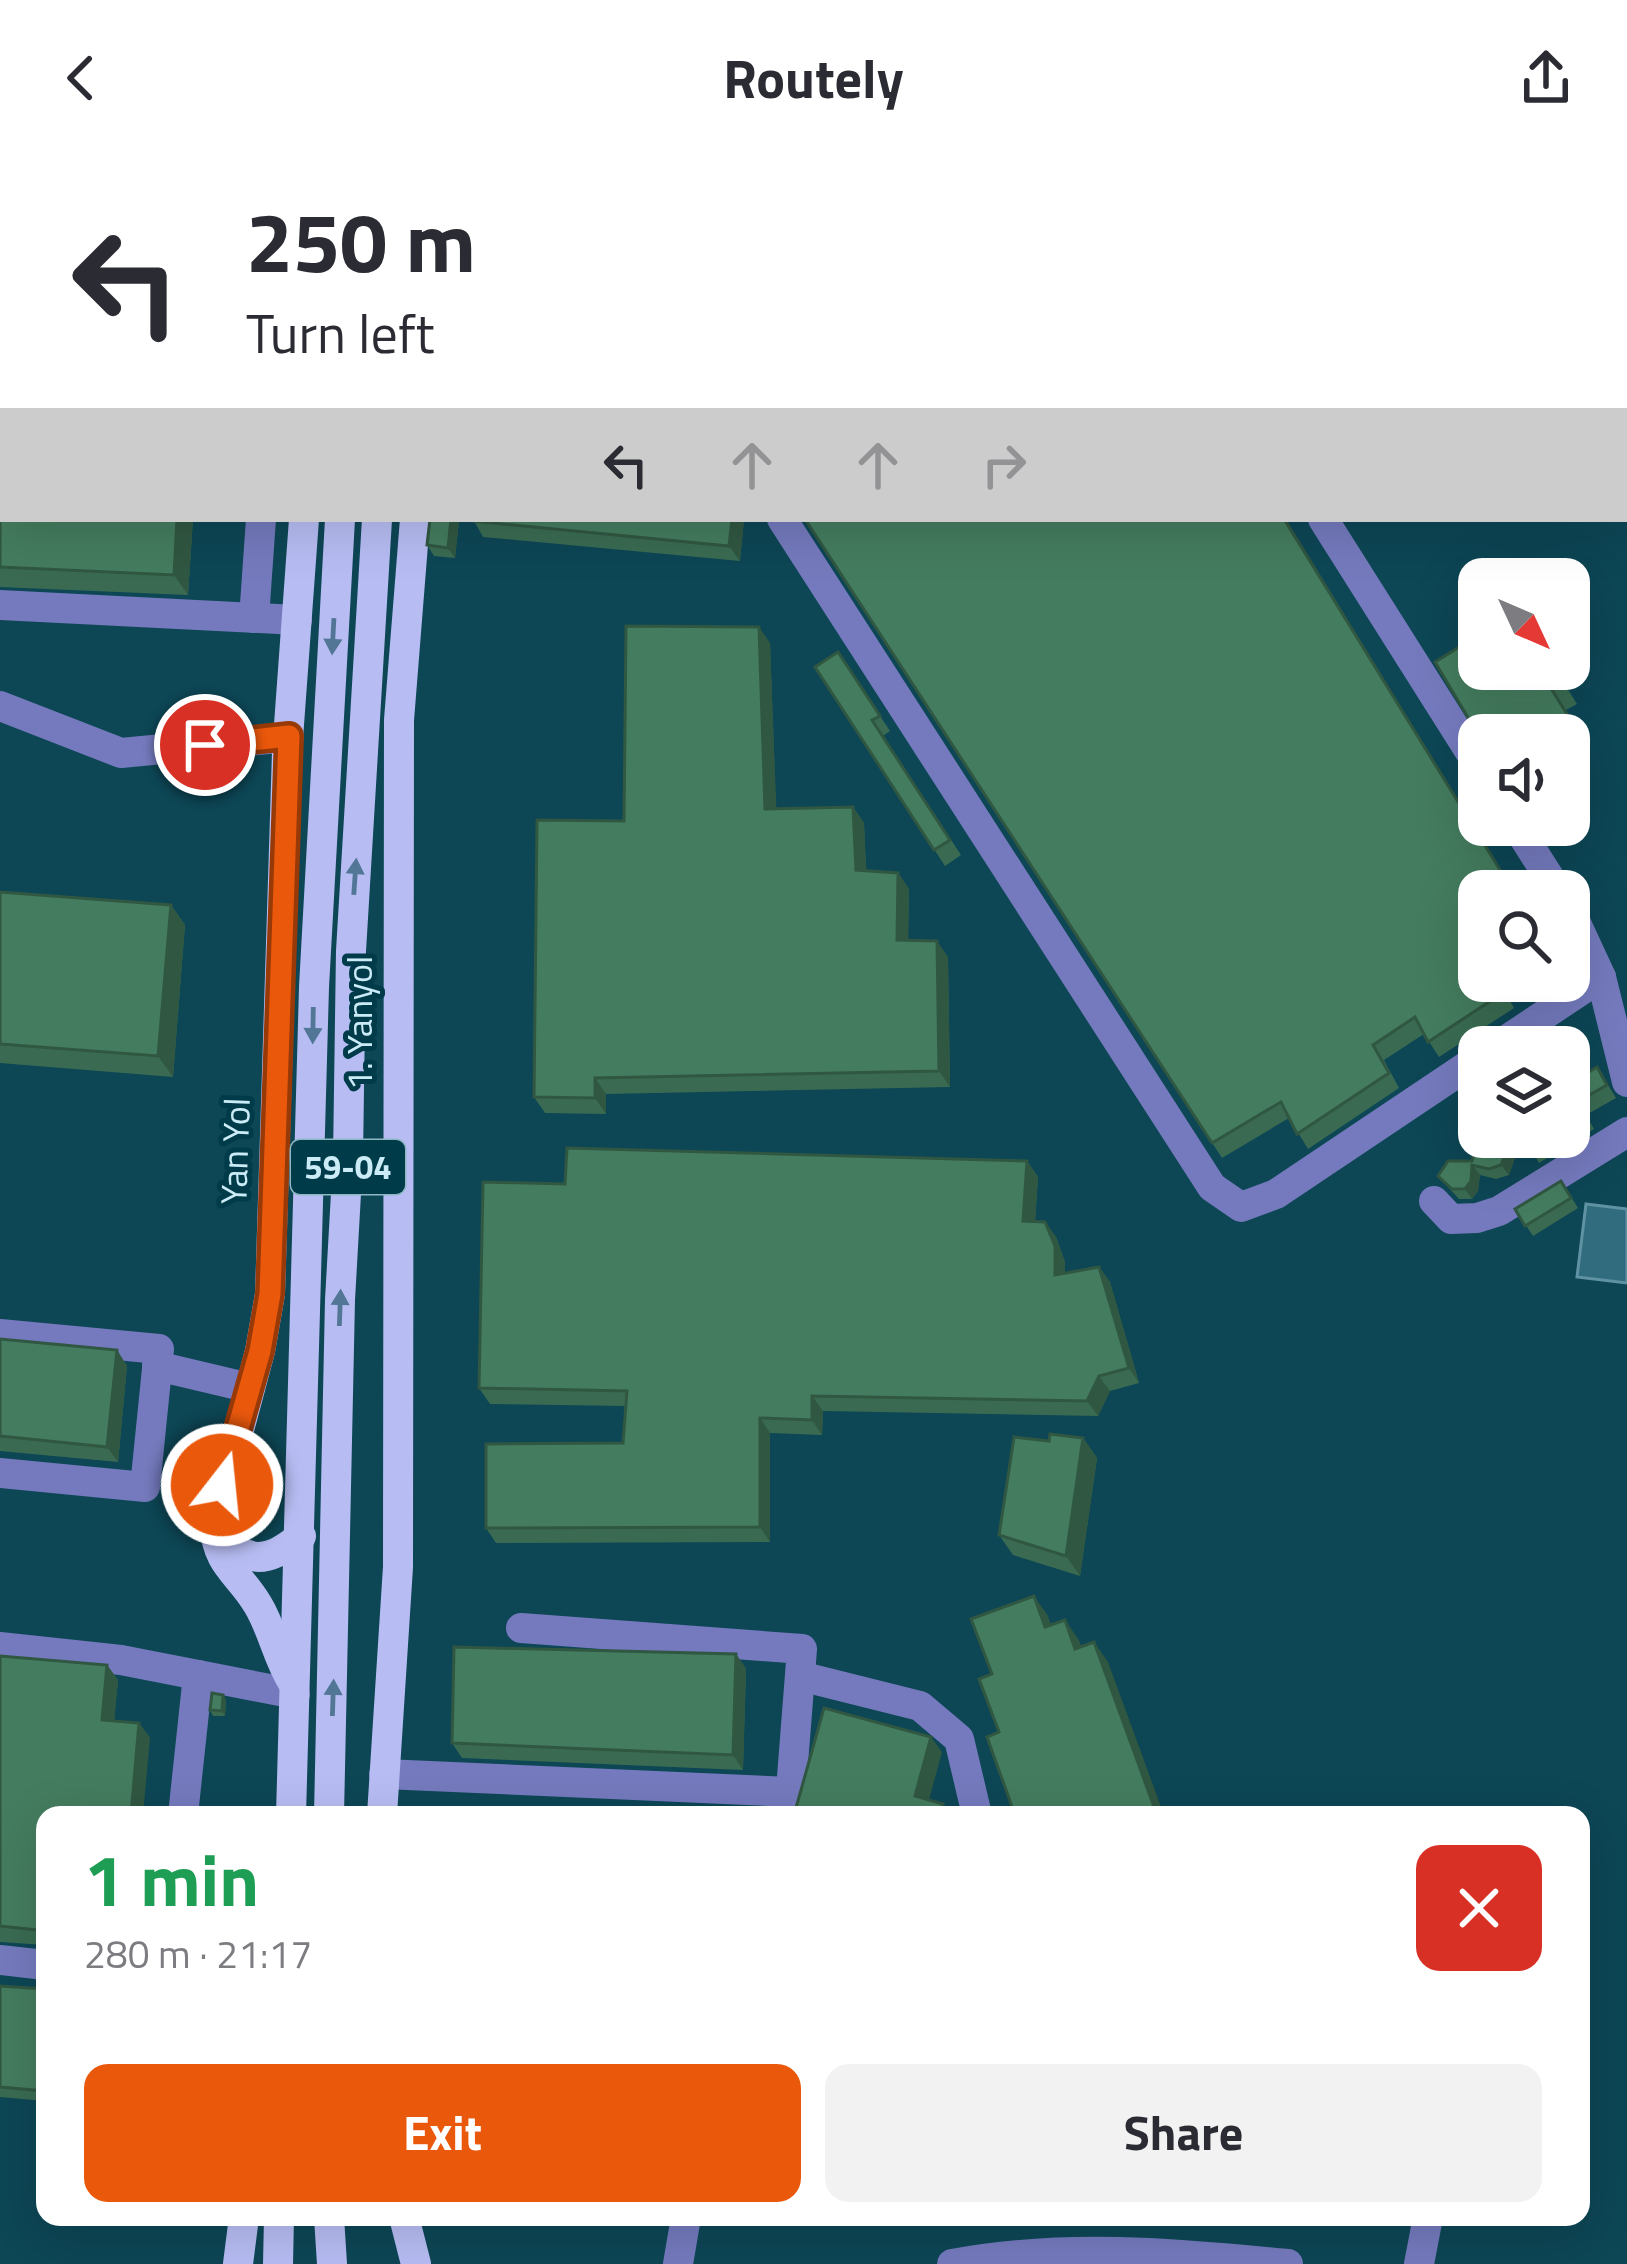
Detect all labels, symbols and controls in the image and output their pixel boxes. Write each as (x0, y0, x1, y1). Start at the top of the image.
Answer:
text: Routely (723, 37, 904, 119)
icon: back (48, 45, 114, 111)
icon: share (1513, 45, 1579, 111)
text: 250 m (246, 177, 476, 305)
icon: left (48, 204, 204, 360)
text: Turn left (246, 292, 435, 374)
icon: left (593, 432, 659, 498)
icon: ahead (719, 432, 785, 498)
icon: ahead (845, 432, 911, 498)
icon: right (971, 432, 1037, 498)
north arrow (1458, 558, 1590, 690)
map controls (1458, 558, 1590, 1158)
one-way arrow (323, 618, 342, 655)
pin (154, 694, 256, 796)
icon: arrive (172, 712, 238, 778)
button: sound (1458, 714, 1590, 846)
one-way arrow (346, 857, 365, 895)
button: search (1458, 870, 1590, 1002)
street label: 1. Yanyol (331, 956, 386, 1090)
one-way arrow (304, 1007, 323, 1045)
button: layers (1458, 1026, 1590, 1158)
street label: Yan Yol (205, 1097, 264, 1205)
road number: 59-04 (291, 1140, 405, 1194)
one-way arrow (330, 1288, 349, 1326)
position arrow (159, 1422, 285, 1548)
one-way arrow (323, 1678, 342, 1716)
text: 1 min (84, 1824, 259, 1934)
button: close (1416, 1845, 1542, 1971)
text: 280 m · 21:17 (84, 1924, 312, 1983)
button: Exit (84, 2064, 801, 2202)
button: Share (825, 2064, 1542, 2202)

